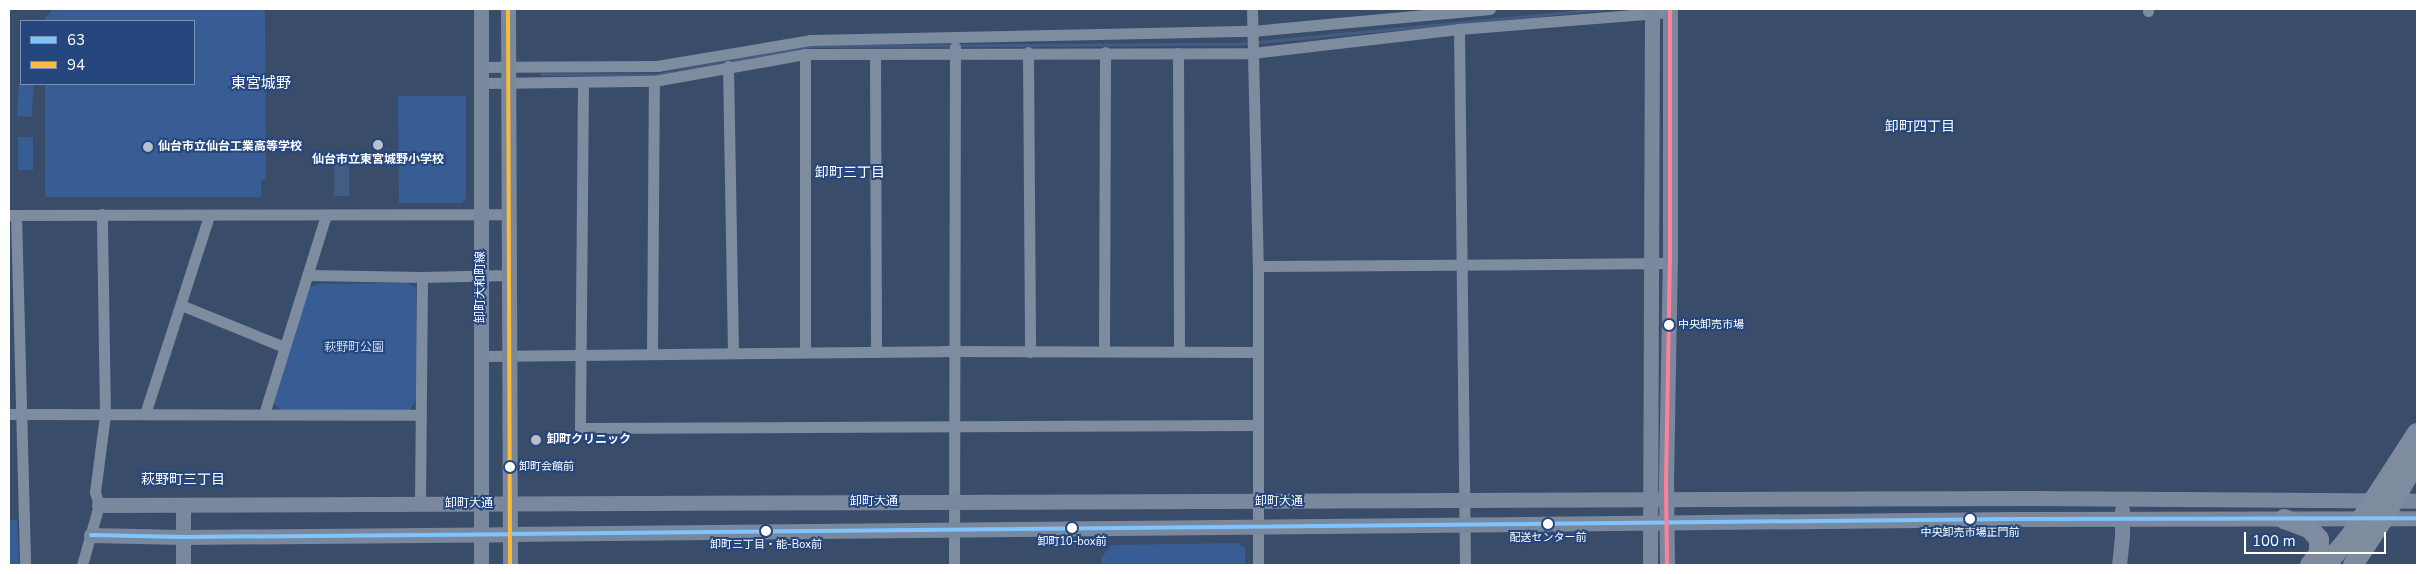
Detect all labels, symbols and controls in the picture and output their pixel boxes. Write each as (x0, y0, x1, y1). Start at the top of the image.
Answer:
legend (20, 20, 195, 85)
text: 63 (67, 30, 85, 50)
text: 94 (67, 55, 85, 75)
district label: 東宮城野 (231, 75, 291, 93)
district label: 卸町四丁目 (1885, 119, 1955, 135)
marker: 仙台市立東宮城野小学校 (372, 139, 384, 151)
place label: 仙台市立仙台工業高等学校 (158, 140, 302, 154)
marker: 仙台市立仙台工業高等学校 (142, 141, 154, 153)
place label: 仙台市立東宮城野小学校 (312, 153, 444, 167)
district label: 卸町三丁目 (815, 165, 885, 181)
street label: 卸町大和町線 (474, 251, 488, 323)
place label: 中央卸売市場 (1678, 318, 1744, 332)
marker: 中央卸売市場 (1664, 320, 1674, 330)
park label: 萩野町公園 (324, 341, 384, 355)
marker: 卸町クリニック (529, 433, 543, 447)
place label: 卸町クリニック (547, 433, 631, 447)
place label: 卸町会館前 (519, 460, 574, 474)
marker: 卸町会館前 (505, 462, 515, 472)
district label: 萩野町三丁目 (141, 472, 225, 488)
street label: 卸町大通 (850, 495, 898, 509)
street label: 卸町大通 (1255, 495, 1303, 509)
street label: 卸町大通 (445, 497, 493, 511)
marker: 中央卸売市場正門前 (1965, 514, 1975, 524)
marker: 配送センター前 (1543, 519, 1553, 529)
scale bar (2246, 522, 2388, 554)
marker: 卸町10-box前 (1067, 523, 1077, 533)
marker: 卸町三丁目・能-Box前 (761, 526, 771, 536)
place label: 中央卸売市場正門前 (1921, 526, 2019, 540)
place label: 配送センター前 (1510, 531, 1586, 545)
text: 100 m (2252, 531, 2296, 551)
place label: 卸町10-box前 (1037, 535, 1107, 549)
place label: 卸町三丁目・能-Box前 (710, 538, 822, 552)

